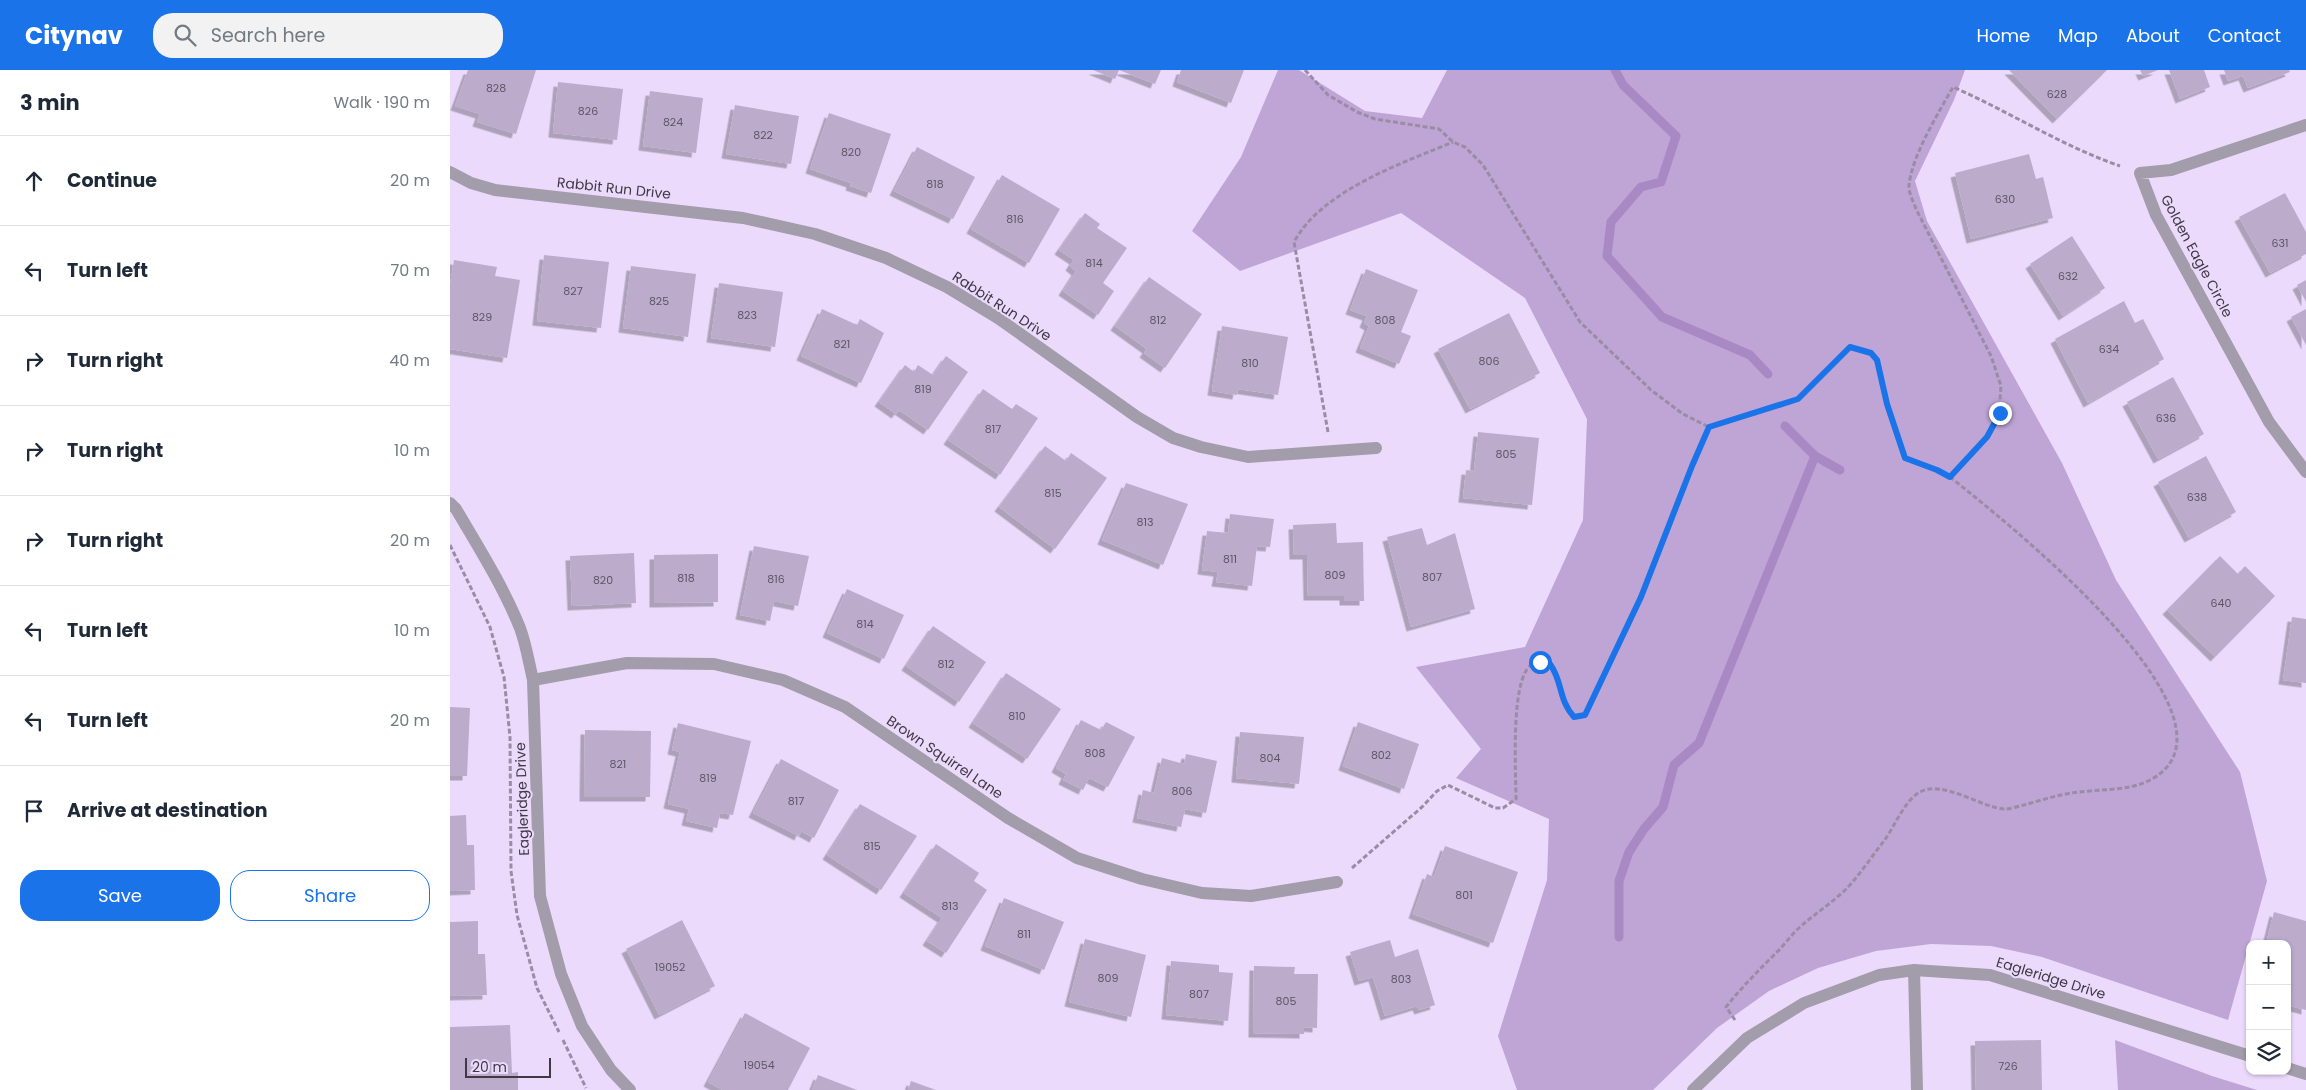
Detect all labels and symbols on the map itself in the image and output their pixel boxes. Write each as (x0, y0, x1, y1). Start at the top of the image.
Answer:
house number: 828 (486, 80, 506, 96)
house number: 628 (2047, 86, 2067, 102)
house number: 826 (578, 103, 598, 119)
house number: 824 (663, 114, 683, 130)
house number: 822 (753, 127, 773, 143)
house number: 820 (841, 144, 861, 160)
street label: Rabbit Run Drive (556, 172, 672, 204)
house number: 818 (926, 176, 944, 192)
house number: 630 (1995, 191, 2015, 207)
street label: Golden Eagle Circle (2156, 191, 2238, 321)
house number: 816 (1006, 211, 1024, 227)
house number: 631 (2272, 235, 2288, 251)
house number: 814 (1085, 255, 1103, 271)
street label: Rabbit Run Drive (949, 266, 1056, 346)
house number: 632 (2058, 268, 2078, 284)
house number: 827 (563, 283, 583, 299)
house number: 825 (649, 293, 669, 309)
house number: 823 (737, 307, 757, 323)
house number: 829 (472, 309, 492, 325)
house number: 812 (1150, 312, 1166, 328)
house number: 808 (1375, 312, 1395, 328)
house number: 821 (834, 336, 850, 352)
house number: 634 (2099, 341, 2119, 357)
house number: 806 (1479, 353, 1499, 369)
house number: 810 (1241, 355, 1259, 371)
house number: 819 (914, 381, 932, 397)
route end (1989, 402, 2012, 425)
house number: 636 (2156, 410, 2176, 426)
house number: 817 (985, 421, 1001, 437)
house number: 805 (1496, 446, 1516, 462)
house number: 815 (1044, 485, 1062, 501)
house number: 638 (2187, 489, 2207, 505)
house number: 813 (1137, 514, 1153, 530)
house number: 811 (1223, 551, 1237, 567)
house number: 809 (1325, 567, 1345, 583)
house number: 807 (1422, 569, 1442, 585)
house number: 818 (677, 570, 695, 586)
house number: 816 (767, 571, 785, 587)
house number: 820 (593, 572, 613, 588)
house number: 640 (2211, 595, 2231, 611)
house number: 814 (856, 616, 874, 632)
route start (1529, 651, 1552, 674)
house number: 812 (938, 656, 954, 672)
house number: 810 (1008, 708, 1026, 724)
street label: Brown Squirrel Lane (883, 711, 1007, 804)
street label: Eagleridge Drive (510, 742, 534, 856)
house number: 808 (1085, 745, 1105, 761)
house number: 802 (1371, 747, 1391, 763)
house number: 804 (1260, 750, 1280, 766)
house number: 821 (610, 756, 626, 772)
house number: 819 (699, 770, 717, 786)
house number: 806 (1172, 783, 1192, 799)
house number: 817 (788, 793, 804, 809)
house number: 815 (863, 838, 881, 854)
house number: 801 (1455, 887, 1473, 903)
house number: 813 (942, 898, 958, 914)
house number: 811 (1017, 926, 1031, 942)
street label: Eagleridge Drive (1994, 952, 2108, 1004)
house number: 19052 (655, 959, 685, 975)
house number: 809 (1098, 970, 1118, 986)
house number: 803 (1391, 971, 1411, 987)
house number: 807 (1189, 986, 1209, 1002)
house number: 805 (1276, 993, 1296, 1009)
scale bar (465, 1055, 551, 1078)
house number: 19054 (743, 1057, 775, 1073)
house number: 726 (1998, 1058, 2018, 1074)

